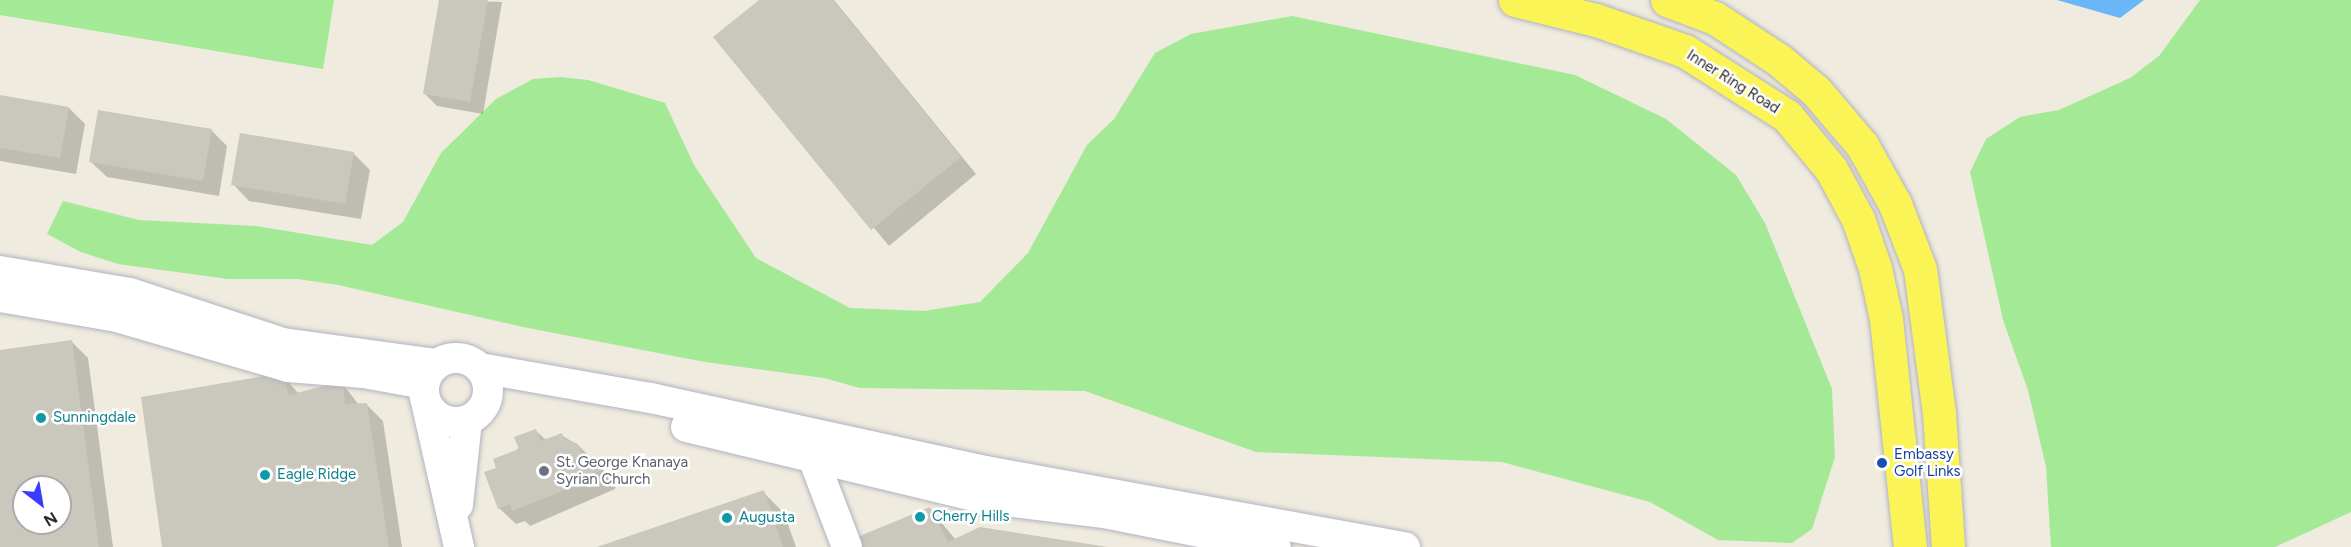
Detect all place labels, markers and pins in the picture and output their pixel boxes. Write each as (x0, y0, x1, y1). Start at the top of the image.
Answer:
place label: Sunningdale (53, 409, 136, 427)
marker: Sunningdale (34, 411, 48, 425)
place label: Embassy Golf Links (1894, 445, 1961, 480)
place label: St. George Knanaya Syrian Church (556, 453, 688, 488)
marker: Embassy Golf Links (1875, 456, 1889, 470)
marker: St. George Knanaya Syrian Church (537, 464, 551, 478)
place label: Eagle Ridge (277, 466, 356, 484)
marker: Eagle Ridge (258, 468, 272, 482)
place label: Cherry Hills (932, 508, 1009, 526)
place label: Augusta (739, 509, 795, 527)
marker: Cherry Hills (913, 510, 927, 524)
marker: Augusta (720, 511, 734, 525)

